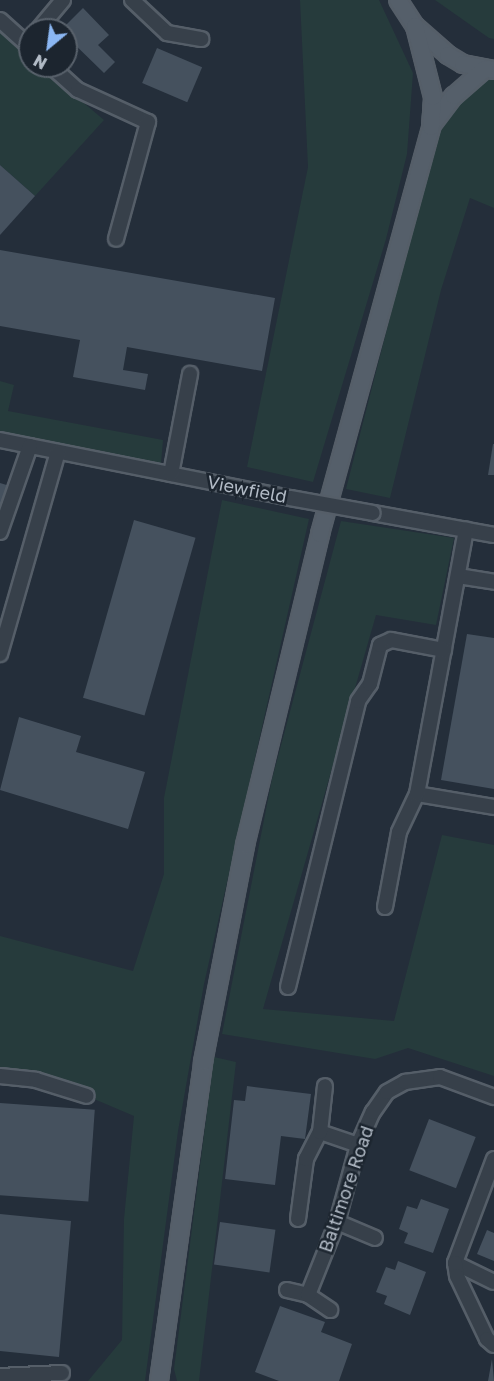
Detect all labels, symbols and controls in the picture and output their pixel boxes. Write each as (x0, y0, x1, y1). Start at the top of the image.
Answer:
north arrow (18, 18, 78, 78)
text: N (30, 50, 50, 74)
street label: Viewfield (205, 471, 289, 507)
street label: Baltimore Road (314, 1123, 378, 1255)

